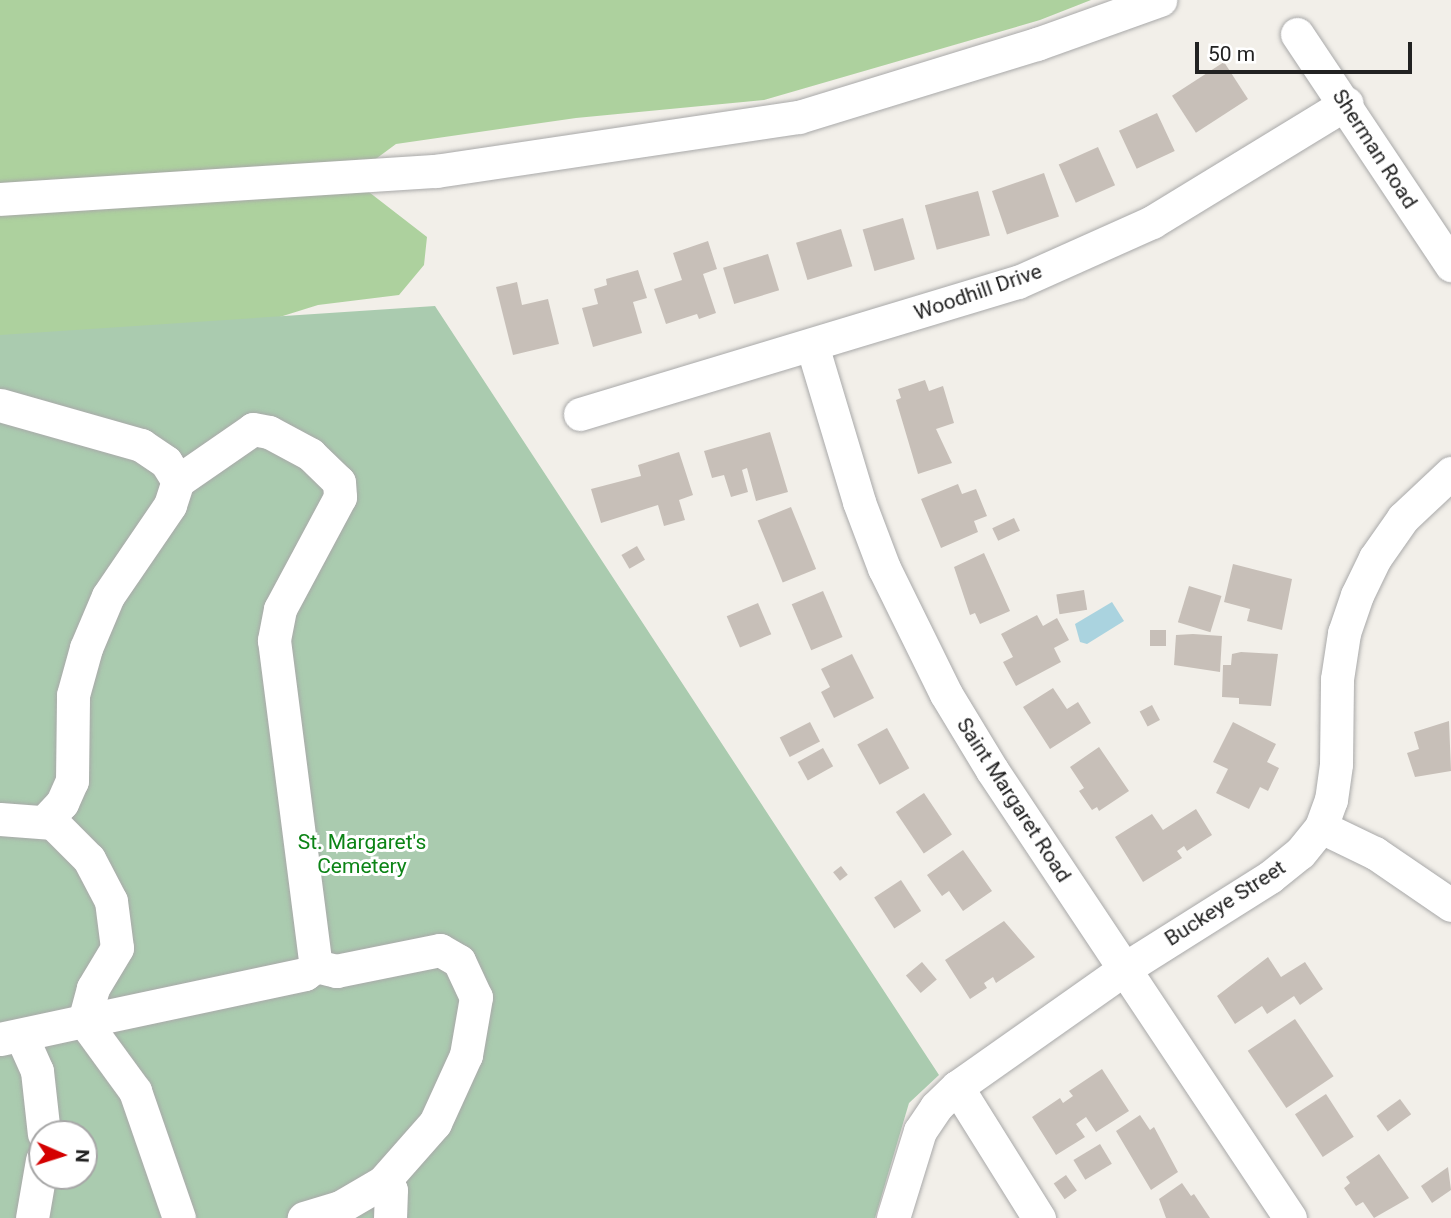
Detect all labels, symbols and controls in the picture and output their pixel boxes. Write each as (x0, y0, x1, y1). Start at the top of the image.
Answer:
scale bar (1199, 28, 1416, 72)
text: 50 m (1208, 42, 1255, 66)
street label: Sherman Road (1327, 85, 1423, 213)
street label: Woodhill Drive (911, 258, 1045, 326)
street label: Saint Margaret Road (951, 713, 1077, 887)
park label: St. Margaret's Cemetery (298, 829, 426, 879)
street label: Buckeye Street (1160, 855, 1290, 951)
north arrow (28, 1120, 98, 1190)
text: N (71, 1149, 94, 1163)

